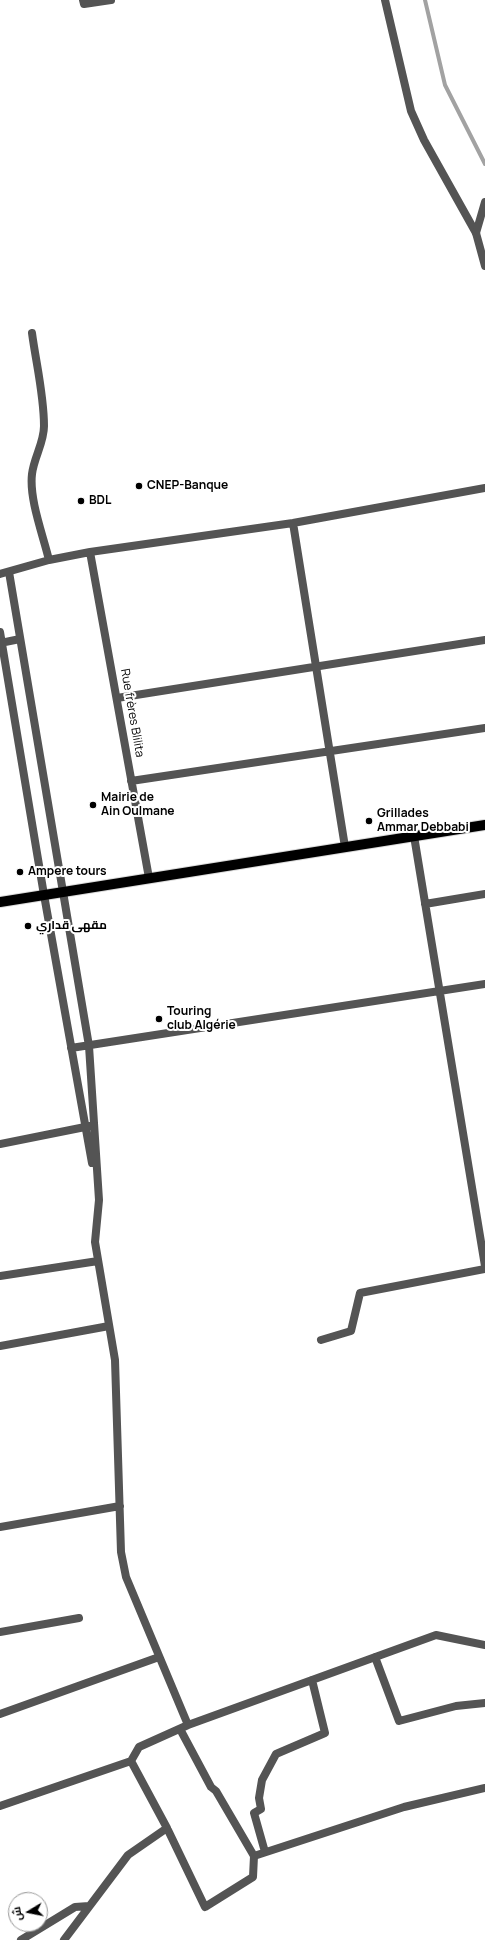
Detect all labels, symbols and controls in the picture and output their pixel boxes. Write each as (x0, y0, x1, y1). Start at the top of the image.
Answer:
place label: CNEP-Banque (147, 479, 228, 493)
marker: CNEP-Banque (134, 481, 144, 491)
place label: BDL (89, 494, 111, 508)
marker: BDL (76, 496, 86, 506)
street label: Rue frères Blilita (117, 668, 147, 758)
place label: Mairie de Ain Oulmane (101, 791, 175, 819)
marker: Mairie de Ain Oulmane (88, 800, 98, 810)
place label: Grillades Ammar Debbabi (377, 807, 469, 835)
marker: Grillades Ammar Debbabi (364, 816, 374, 826)
place label: Ampere tours (28, 865, 107, 879)
marker: Ampere tours (15, 867, 25, 877)
place label: مقهى قداري (36, 919, 107, 933)
marker: مقهى قداري (23, 921, 33, 931)
place label: Touring club Algérie (167, 1005, 236, 1033)
marker: Touring club Algérie (154, 1014, 164, 1024)
north arrow (8, 1892, 48, 1932)
text: ش (8, 1906, 25, 1922)

